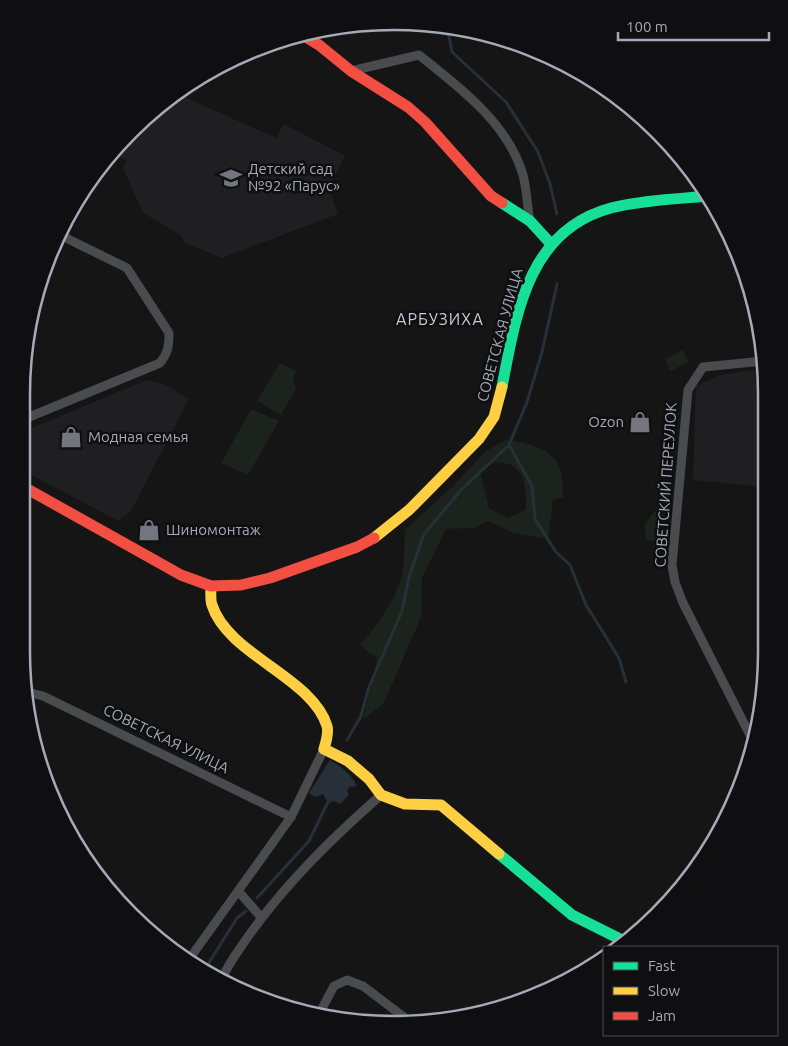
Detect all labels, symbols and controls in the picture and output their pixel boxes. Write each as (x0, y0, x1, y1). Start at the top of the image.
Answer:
scale bar (618, 10, 769, 42)
text: 100 m (626, 18, 668, 35)
place label: Детский сад №92 «Парус» (248, 160, 340, 194)
school or university icon: Детский сад №92 «Парус» (218, 165, 244, 191)
street label: СОВЕТСКАЯ УЛИЦА (473, 266, 526, 404)
district label: АРБУЗИХА (396, 310, 484, 328)
street label: СОВЕТСКИЙ ПЕРЕУЛОК (651, 402, 680, 568)
shop icon: Ozon (627, 409, 653, 435)
place label: Ozon (588, 413, 624, 430)
shop icon: Модная семья (58, 424, 84, 450)
place label: Модная семья (88, 428, 189, 445)
shop icon: Шиномонтаж (136, 517, 162, 543)
place label: Шиномонтаж (166, 521, 261, 538)
street label: СОВЕТСКАЯ УЛИЦА (101, 701, 232, 776)
legend (603, 946, 778, 1036)
text: Fast (648, 957, 676, 974)
text: Slow (648, 982, 681, 999)
text: Jam (648, 1007, 676, 1024)

